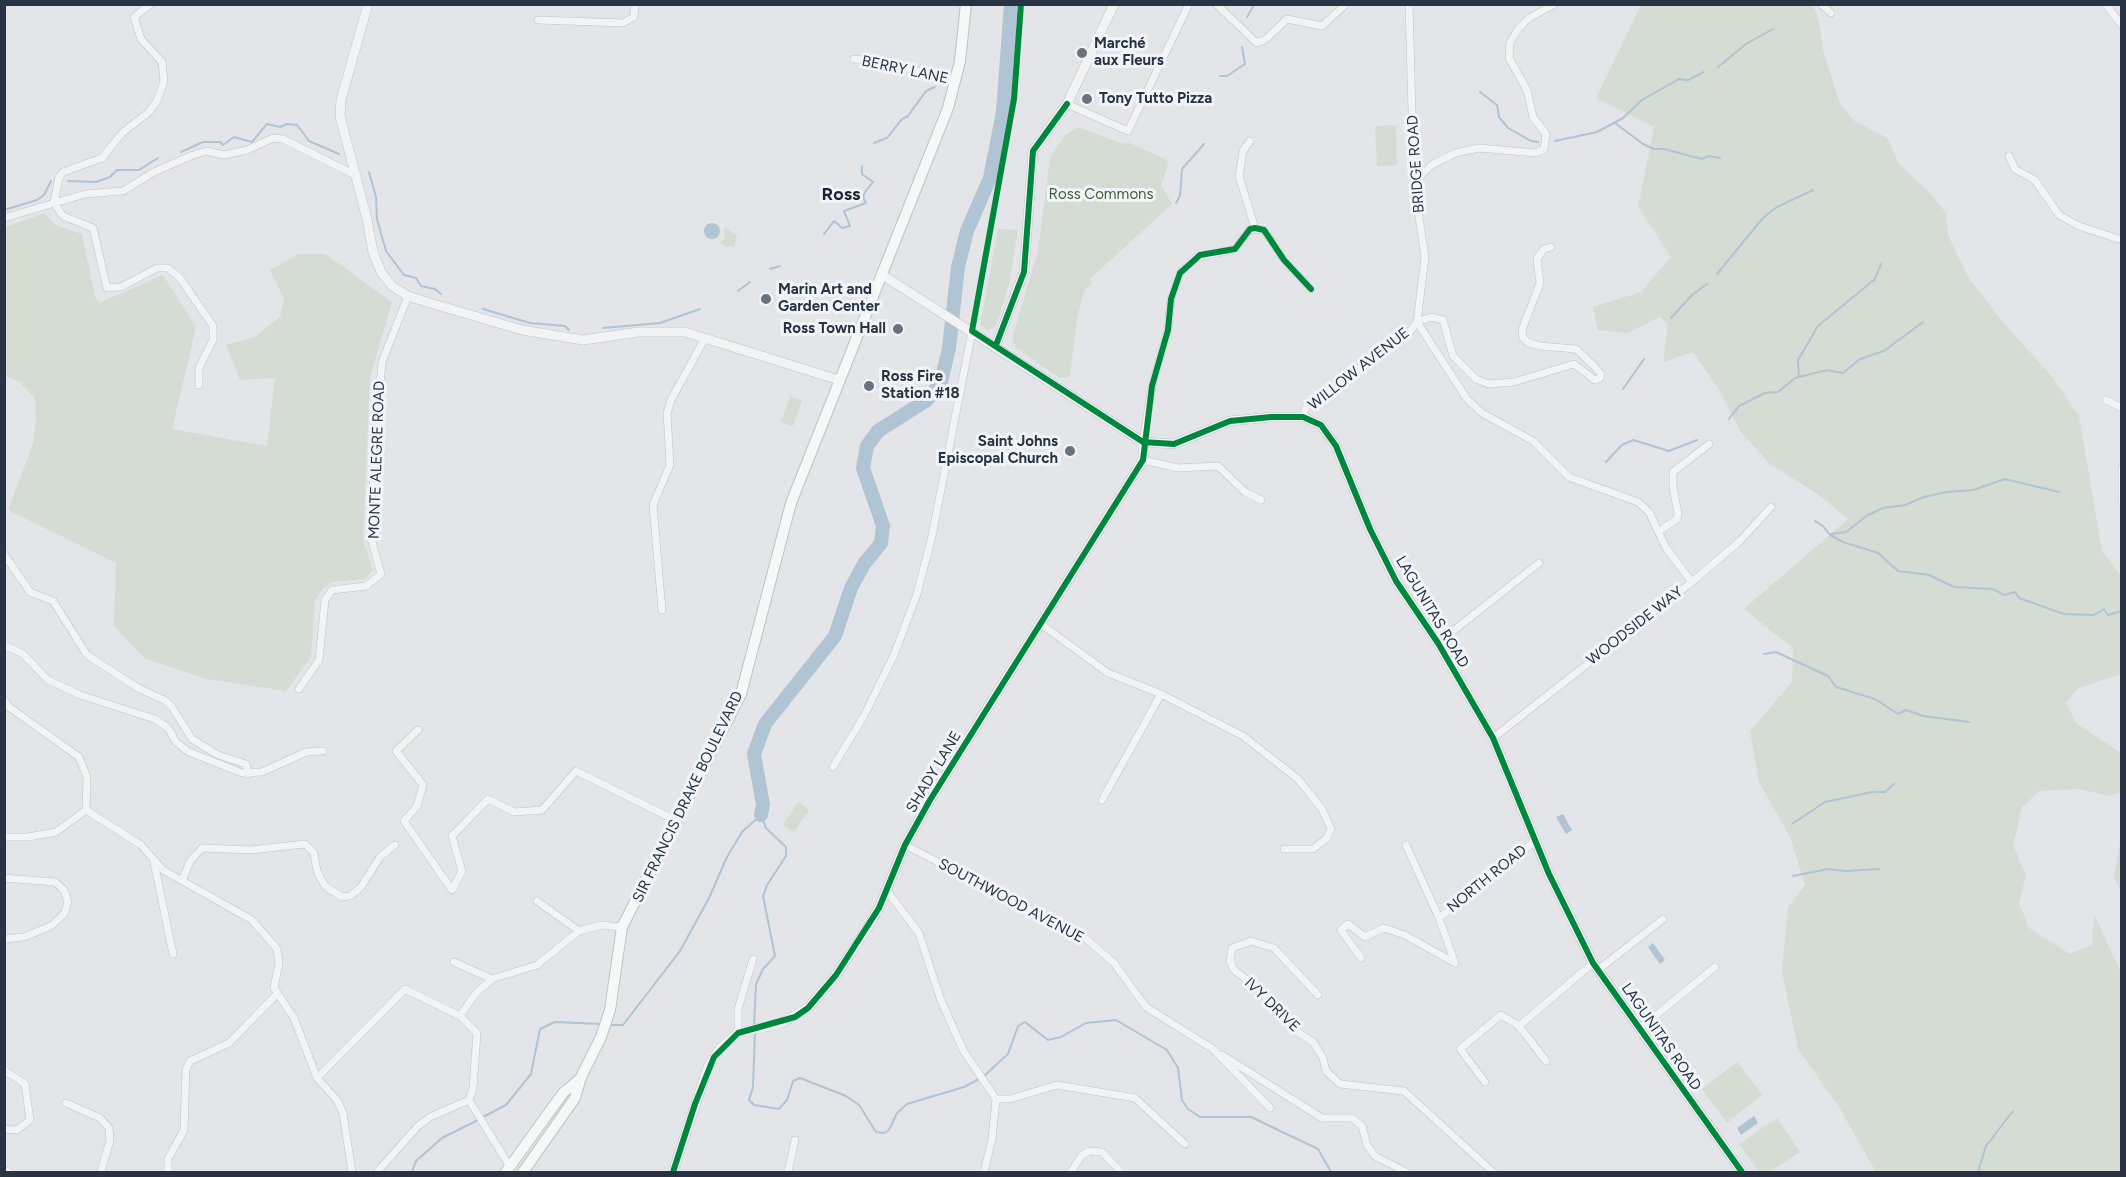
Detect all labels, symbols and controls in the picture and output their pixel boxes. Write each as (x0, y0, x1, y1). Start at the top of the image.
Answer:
place label: Marché aux Fleurs (1094, 35, 1164, 70)
marker: Marché aux Fleurs (1075, 46, 1089, 60)
street label: BERRY LANE (860, 52, 950, 88)
place label: Tony Tutto Pizza (1099, 90, 1212, 108)
marker: Tony Tutto Pizza (1080, 92, 1094, 106)
street label: BRIDGE ROAD (1404, 114, 1428, 214)
district label: Ross (822, 184, 860, 206)
park label: Ross Commons (1049, 186, 1153, 204)
place label: Marin Art and Garden Center (778, 281, 880, 316)
marker: Marin Art and Garden Center (759, 292, 773, 306)
place label: Ross Town Hall (783, 320, 886, 338)
marker: Ross Town Hall (891, 322, 905, 336)
street label: WILLOW AVENUE (1305, 324, 1413, 414)
place label: Ross Fire Station #18 (881, 368, 960, 403)
marker: Ross Fire Station #18 (862, 379, 876, 393)
street label: MONTE ALEGRE ROAD (365, 380, 389, 540)
place label: Saint Johns Episcopal Church (938, 433, 1058, 468)
marker: Saint Johns Episcopal Church (1063, 444, 1077, 458)
street label: LAGUNITAS ROAD (1392, 553, 1472, 671)
street label: WOODSIDE WAY (1583, 583, 1687, 669)
street label: SIR FRANCIS DRAKE BOULEVARD (629, 688, 747, 906)
street label: SHADY LANE (903, 728, 965, 816)
street label: NORTH ROAD (1444, 841, 1530, 917)
street label: SOUTHWOOD AVENUE (935, 855, 1087, 947)
street label: IVY DRIVE (1240, 974, 1304, 1036)
street label: LAGUNITAS ROAD (1617, 980, 1705, 1094)

